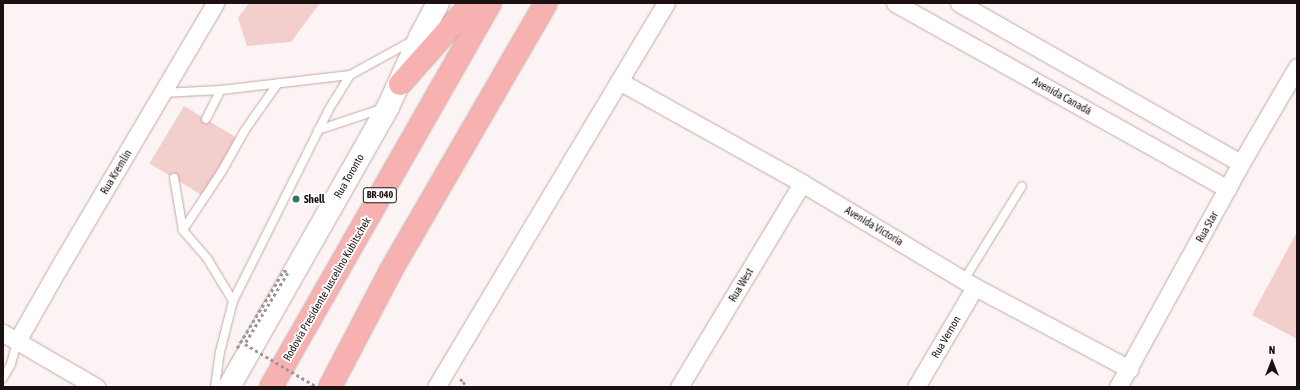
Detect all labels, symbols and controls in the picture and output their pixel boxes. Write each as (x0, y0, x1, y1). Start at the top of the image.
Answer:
street label: Avenida Canadá (1030, 74, 1094, 118)
street label: Rua Kremlin (98, 147, 134, 197)
street label: Rua Toronto (331, 152, 367, 200)
road number: BR-040 (362, 187, 398, 203)
place label: Shell (304, 192, 325, 206)
marker: Shell (291, 194, 301, 204)
street label: Avenida Victoria (842, 203, 906, 249)
street label: Rua Star (1193, 209, 1221, 245)
street label: Rodovia Presidente Juscelino Kubitschek (280, 215, 374, 363)
street label: Rua West (726, 266, 756, 304)
street label: Rua Vernon (929, 314, 963, 360)
north arrow (1252, 342, 1292, 382)
text: N (1269, 344, 1275, 356)

